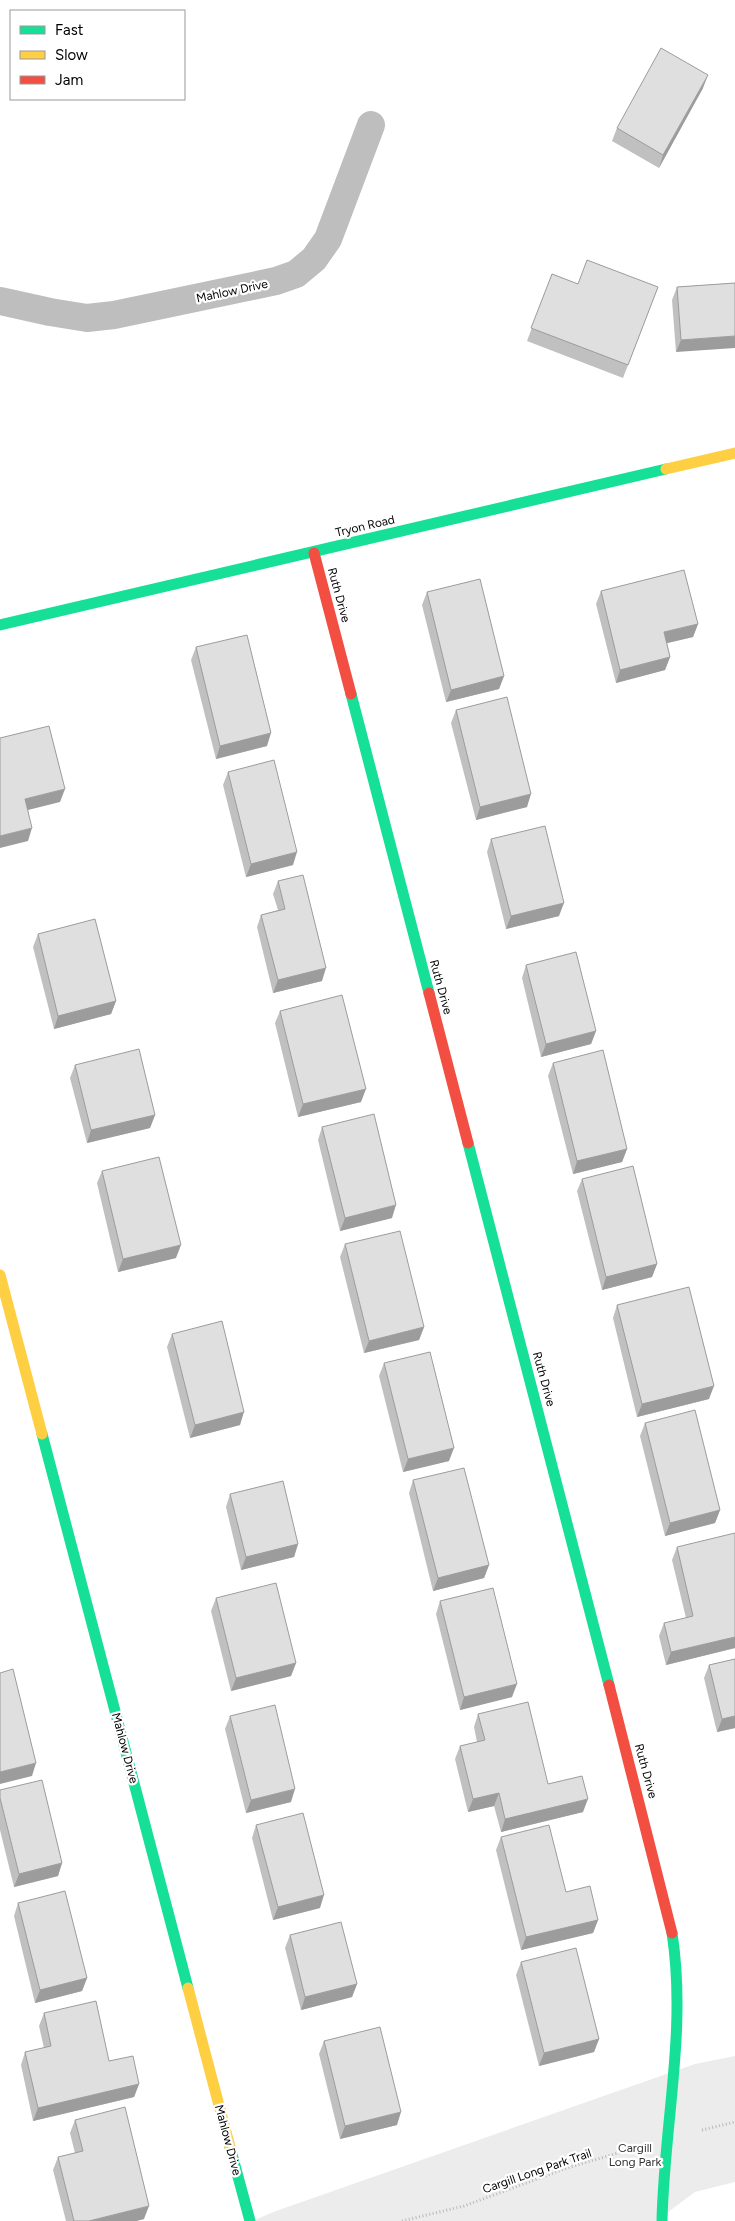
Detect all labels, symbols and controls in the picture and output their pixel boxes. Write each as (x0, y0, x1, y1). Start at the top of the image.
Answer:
legend (10, 10, 185, 100)
text: Fast (55, 21, 84, 39)
text: Slow (55, 46, 88, 64)
text: Jam (55, 71, 83, 89)
street label: Mahlow Drive (195, 277, 269, 305)
street label: Tryon Road (334, 512, 396, 540)
street label: Ruth Drive (325, 566, 353, 624)
street label: Ruth Drive (427, 958, 455, 1016)
street label: Ruth Drive (530, 1350, 558, 1408)
street label: Mahlow Drive (109, 1711, 141, 1785)
street label: Ruth Drive (632, 1742, 660, 1800)
street label: Mahlow Drive (212, 2103, 244, 2177)
park label: Cargill Long Park (609, 2141, 662, 2169)
street label: Cargill Long Park Trail (481, 2146, 593, 2196)

